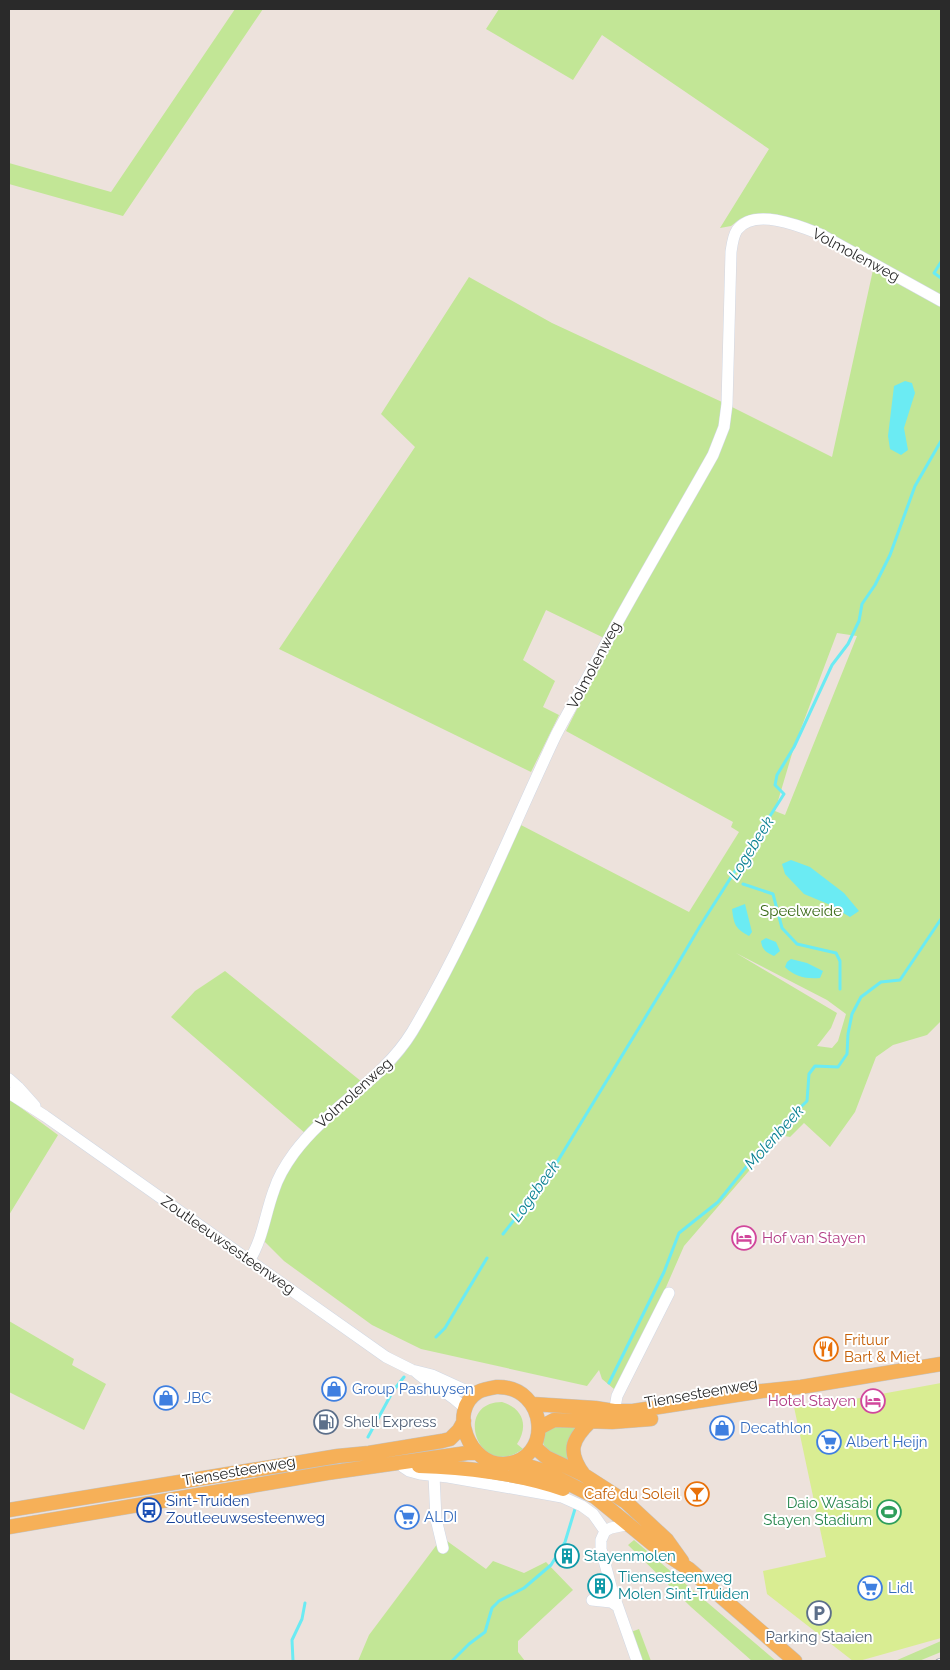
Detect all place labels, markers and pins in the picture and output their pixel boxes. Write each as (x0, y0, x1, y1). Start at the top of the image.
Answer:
hotel icon: Hof van Stayen (731, 1225, 757, 1251)
place label: Hof van Stayen (762, 1229, 866, 1247)
place label: Frituur Bart & Miet (844, 1331, 920, 1366)
restaurant icon: Frituur Bart & Miet (813, 1336, 839, 1362)
shop icon: Group Pashuysen (321, 1376, 347, 1402)
place label: Group Pashuysen (352, 1380, 474, 1398)
shop icon: JBC (153, 1385, 179, 1411)
hotel icon: Hotel Stayen (860, 1388, 886, 1414)
place label: JBC (184, 1389, 212, 1407)
place label: Hotel Stayen (768, 1392, 856, 1410)
fuel station icon: Shell Express (313, 1409, 339, 1435)
place label: Shell Express (344, 1413, 436, 1431)
shop icon: Decathlon (709, 1415, 735, 1441)
place label: Decathlon (740, 1419, 811, 1437)
supermarket icon: Albert Heijn (816, 1429, 842, 1455)
place label: Albert Heijn (846, 1433, 928, 1451)
bar icon: Café du Soleil (684, 1481, 710, 1507)
place label: Café du Soleil (584, 1485, 681, 1503)
place label: Sint-Truiden Zoutleeuwsesteenweg (166, 1492, 325, 1527)
place label: Daio Wasabi Stayen Stadium (763, 1494, 872, 1529)
bus stop icon: Sint-Truiden Zoutleeuwsesteenweg (136, 1497, 162, 1523)
sports icon: Daio Wasabi Stayen Stadium (876, 1499, 902, 1525)
supermarket icon: ALDI (394, 1504, 420, 1530)
place label: ALDI (424, 1508, 457, 1526)
building icon: Stayenmolen (554, 1543, 580, 1569)
place label: Stayenmolen (584, 1547, 676, 1565)
place label: Tiensesteenweg Molen Sint-Truiden (618, 1568, 749, 1603)
building icon: Tiensesteenweg Molen Sint-Truiden (587, 1573, 613, 1599)
supermarket icon: Lidl (857, 1575, 883, 1601)
place label: Lidl (888, 1579, 914, 1597)
parking icon: Parking Staaien (806, 1600, 832, 1626)
place label: Parking Staaien (766, 1628, 872, 1646)

